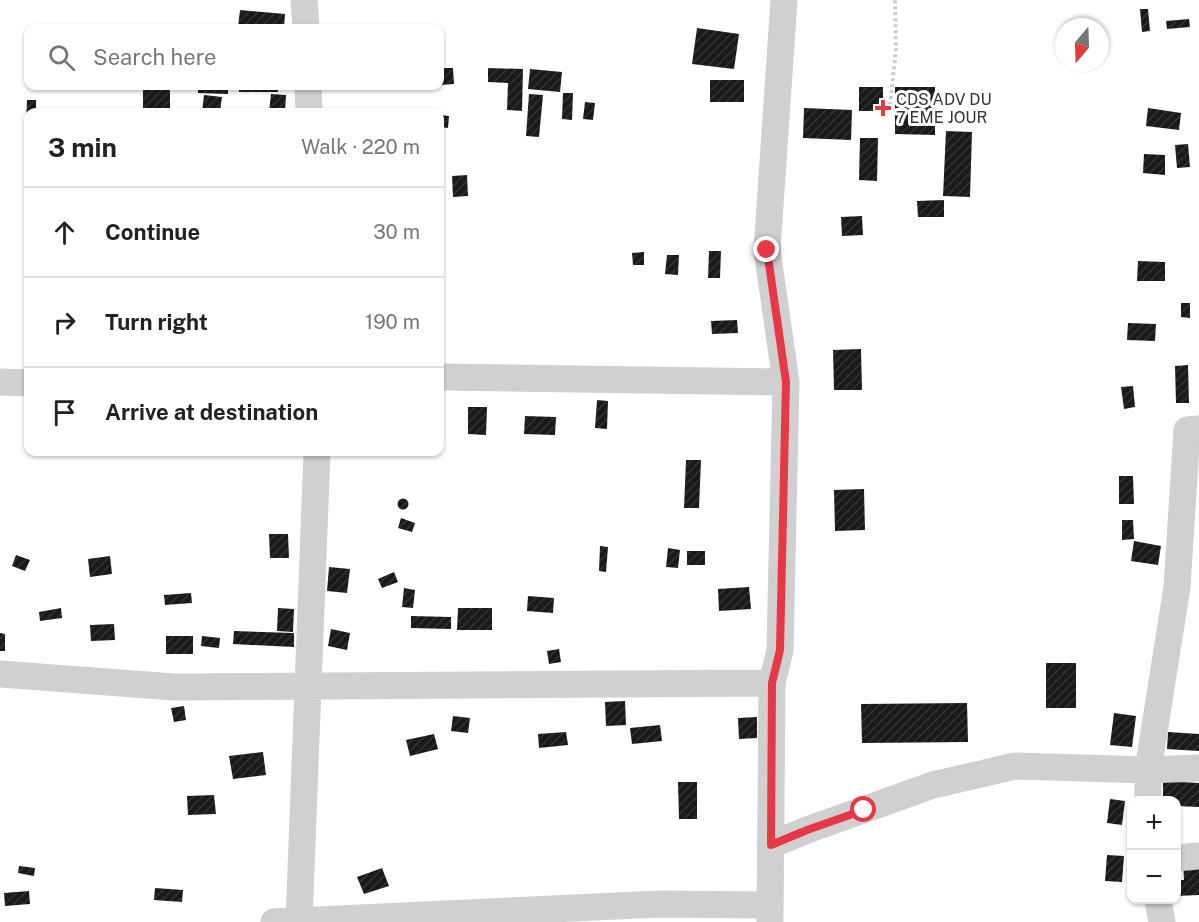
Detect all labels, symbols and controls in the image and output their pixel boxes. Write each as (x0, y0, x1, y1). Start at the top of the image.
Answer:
north arrow (1055, 18, 1109, 72)
search box (24, 24, 444, 90)
icon: search (45, 41, 78, 74)
text: Search here (93, 44, 217, 70)
place label: CDS ADV DU 7 EME JOUR (896, 90, 992, 127)
marker: CDS ADV DU 7 EME JOUR (874, 99, 892, 117)
text: 3 min (48, 132, 117, 163)
text: Walk · 220 m (301, 135, 420, 159)
icon: ahead (48, 216, 81, 249)
text: Continue (105, 219, 200, 245)
text: 30 m (373, 220, 420, 244)
route end (753, 236, 779, 262)
icon: right (48, 306, 81, 339)
text: Turn right (105, 309, 208, 335)
text: 190 m (365, 310, 420, 334)
icon: arrive (48, 396, 81, 429)
text: Arrive at destination (105, 399, 318, 425)
route start (850, 796, 876, 822)
map controls (1127, 796, 1181, 904)
button: + (1127, 796, 1181, 850)
button: − (1127, 850, 1181, 904)

